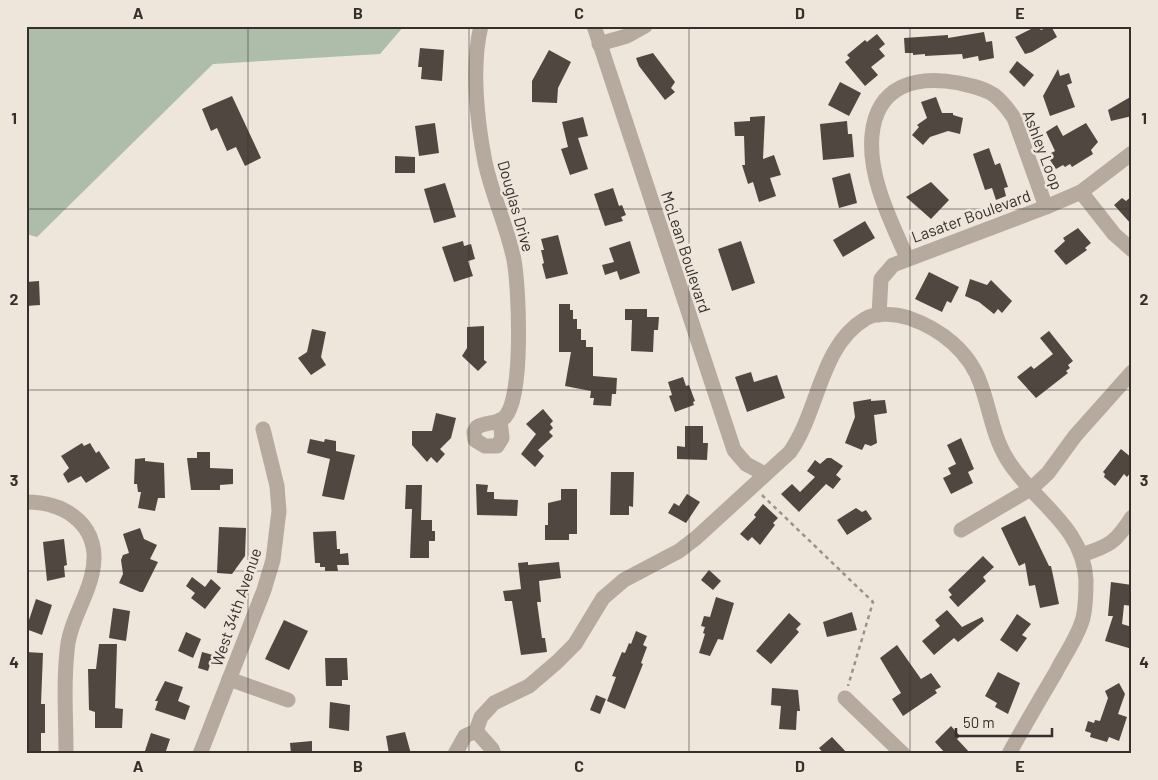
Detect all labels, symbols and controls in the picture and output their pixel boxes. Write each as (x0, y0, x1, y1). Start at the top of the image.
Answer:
text: A (133, 3, 144, 22)
text: B (353, 3, 363, 22)
text: C (574, 3, 584, 22)
text: D (795, 3, 805, 22)
text: E (1015, 3, 1025, 22)
street label: Ashley Loop (1020, 107, 1067, 192)
text: 1 (11, 108, 17, 127)
text: 1 (1141, 108, 1147, 127)
street label: Douglas Drive (494, 158, 539, 254)
street label: Lasater Boulevard (909, 185, 1033, 246)
street label: McLean Boulevard (658, 189, 715, 315)
text: 2 (10, 289, 19, 308)
text: 2 (1140, 289, 1149, 308)
text: 3 (10, 470, 18, 489)
text: 3 (1140, 470, 1148, 489)
street label: West 34th Avenue (206, 545, 265, 669)
text: 4 (9, 652, 19, 671)
text: 4 (1139, 652, 1149, 671)
scale bar (956, 705, 1052, 737)
text: 50 m (963, 713, 995, 731)
text: A (133, 756, 144, 775)
text: B (353, 756, 363, 775)
text: C (574, 756, 584, 775)
text: D (795, 756, 805, 775)
text: E (1015, 756, 1025, 775)

